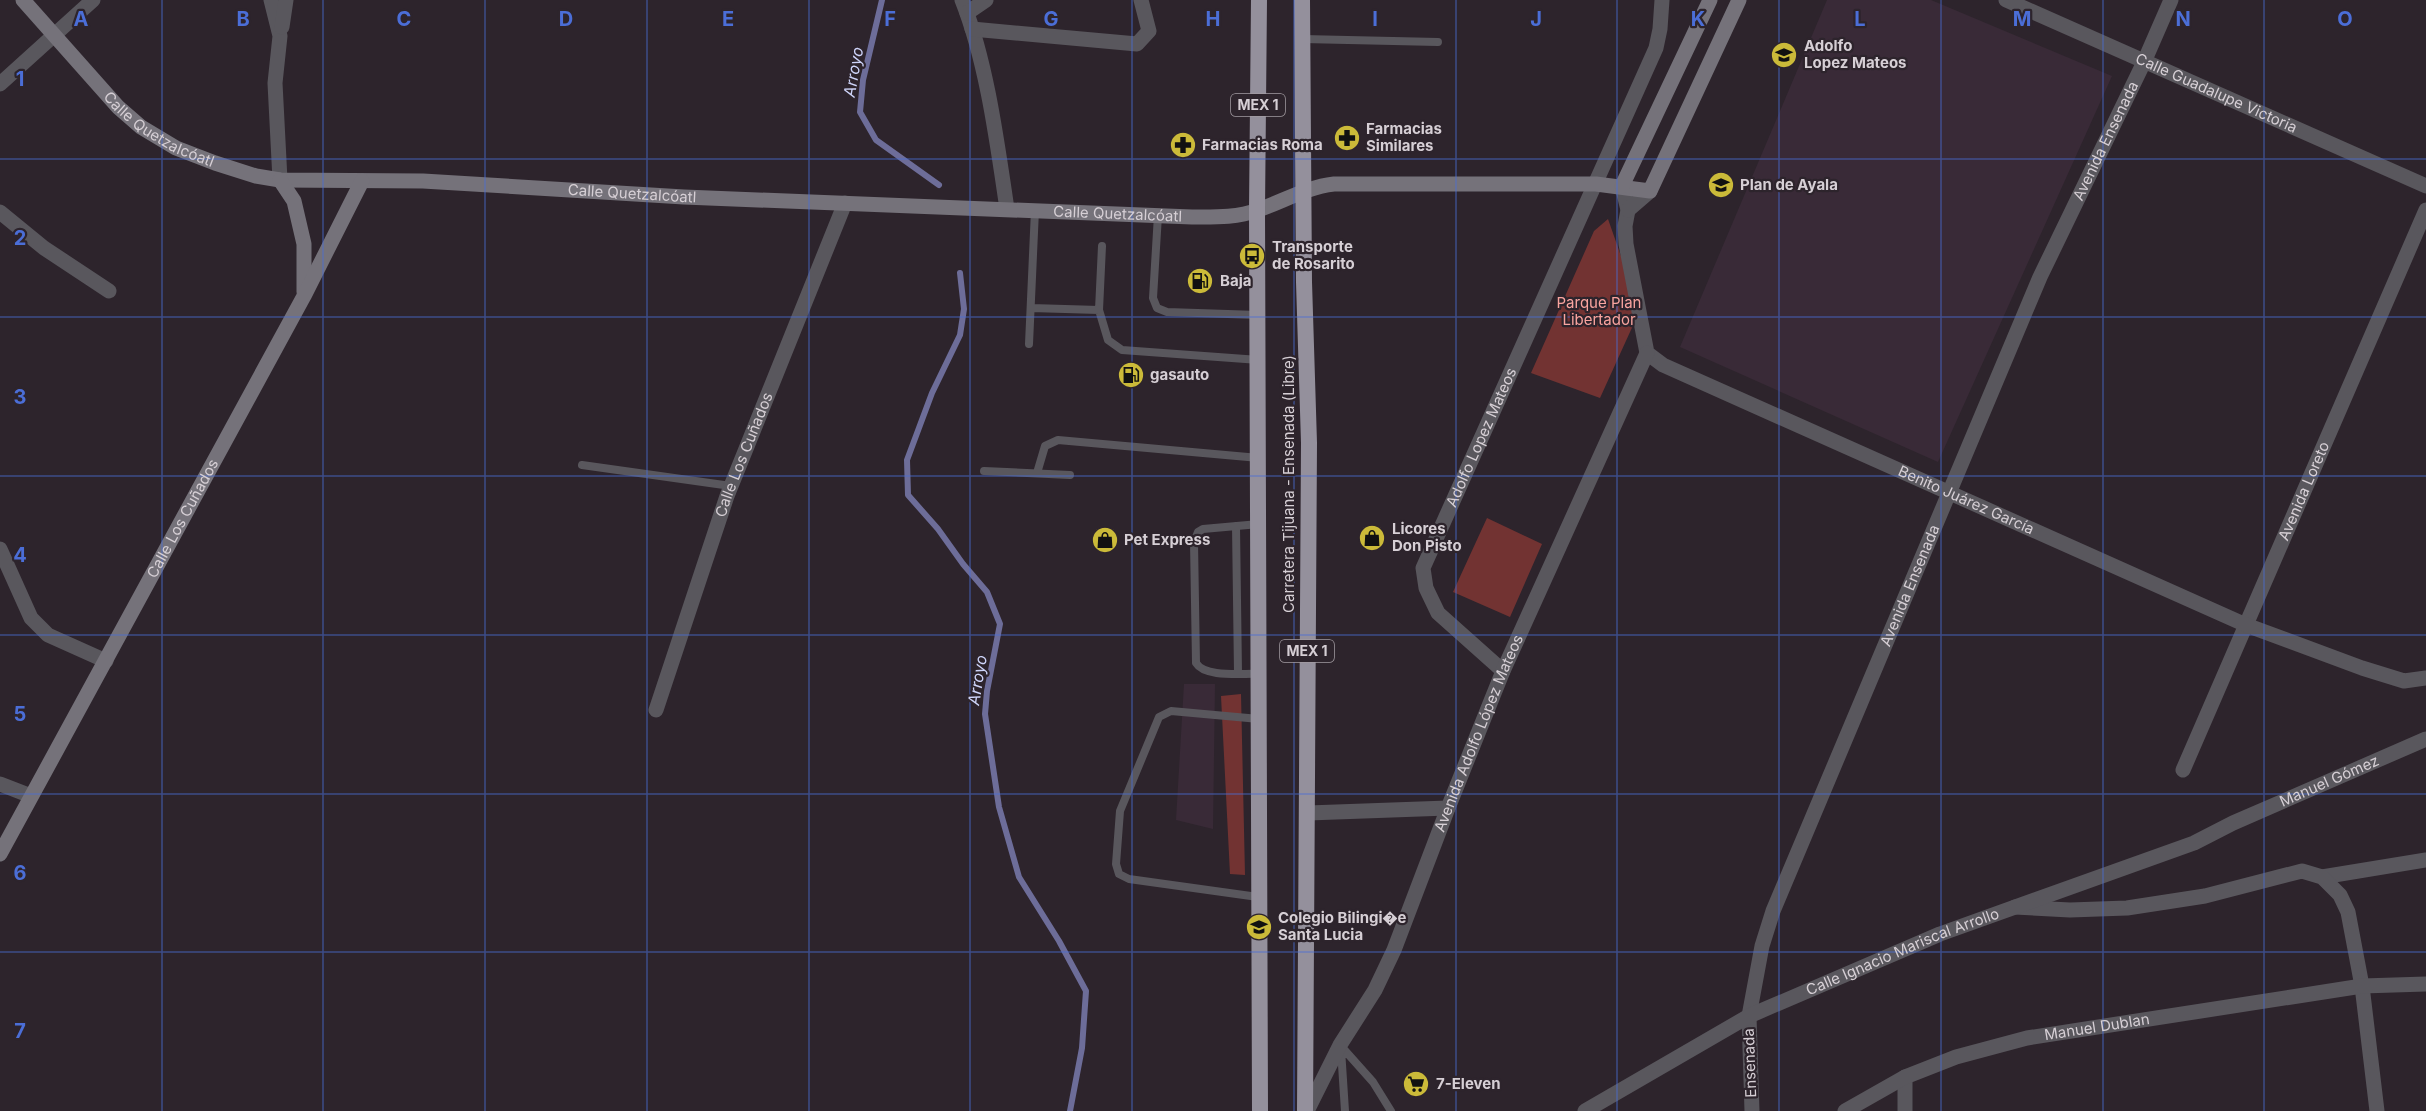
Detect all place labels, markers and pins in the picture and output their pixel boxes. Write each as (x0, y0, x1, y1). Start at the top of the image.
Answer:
place label: Adolfo Lopez Mateos (1804, 36, 1906, 72)
school or university icon: Adolfo Lopez Mateos (1769, 40, 1799, 70)
place label: Farmacias Similares (1366, 119, 1442, 155)
pharmacy icon: Farmacias Similares (1332, 123, 1362, 153)
pharmacy icon: Farmacias Roma (1168, 130, 1198, 160)
place label: Farmacias Roma (1202, 135, 1323, 154)
school or university icon: Plan de Ayala (1706, 170, 1736, 200)
place label: Plan de Ayala (1740, 175, 1838, 194)
place label: Transporte de Rosarito (1272, 237, 1355, 273)
bus stop icon: Transporte de Rosarito (1237, 241, 1267, 271)
fuel station icon: Baja (1185, 266, 1215, 296)
place label: Baja (1220, 271, 1251, 290)
fuel station icon: gasauto (1116, 360, 1146, 390)
place label: gasauto (1150, 365, 1209, 384)
place label: Licores Don Pisto (1392, 519, 1462, 555)
shop icon: Licores Don Pisto (1357, 523, 1387, 553)
shop icon: Pet Express (1090, 525, 1120, 555)
place label: Pet Express (1124, 530, 1210, 549)
place label: Colegio Bilingi�e Santa Lucia (1278, 908, 1407, 944)
school or university icon: Colegio Bilingi�e Santa Lucia (1244, 912, 1274, 942)
supermarket icon: 7-Eleven (1401, 1069, 1431, 1099)
place label: 7-Eleven (1436, 1074, 1501, 1093)

